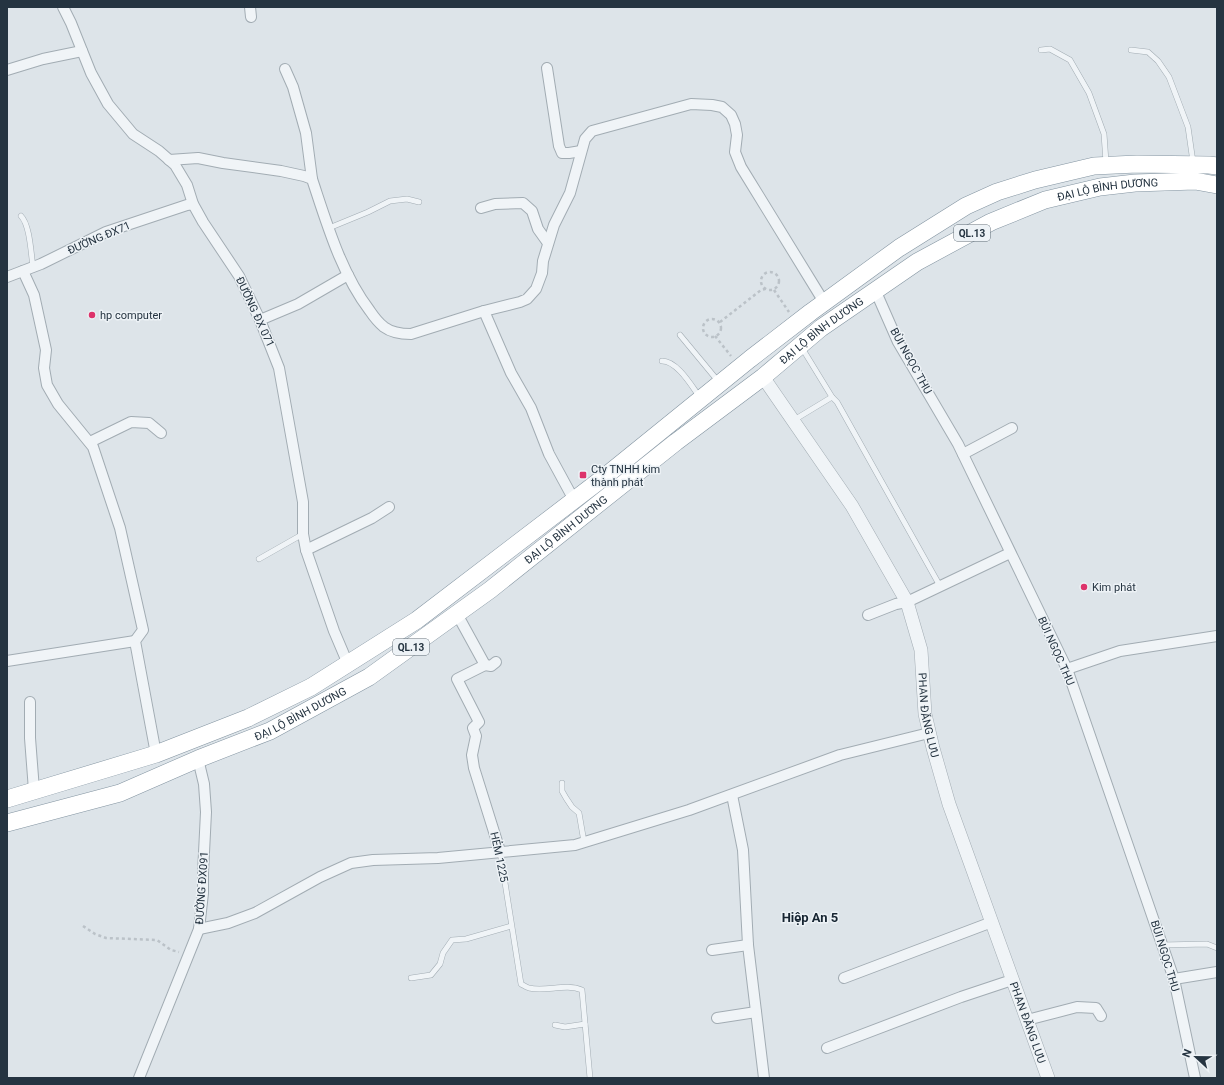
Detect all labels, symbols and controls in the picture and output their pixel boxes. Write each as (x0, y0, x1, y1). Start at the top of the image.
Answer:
street label: ĐẠI LỘ BÌNH DƯƠNG (1056, 176, 1158, 203)
street label: ĐƯỜNG ĐX71 (66, 219, 132, 257)
road number: QL.13 (954, 225, 990, 241)
street label: ĐƯỜNG ĐX 071 (233, 275, 277, 349)
street label: ĐẠI LỘ BÌNH DƯƠNG (777, 294, 866, 367)
place label: hp computer (100, 309, 162, 322)
marker: hp computer (87, 310, 97, 320)
street label: BÙI NGỌC THU (887, 326, 935, 396)
place label: Cty TNHH kim thành phát (591, 463, 660, 489)
marker: Cty TNHH kim thành phát (578, 470, 588, 480)
street label: ĐẠI LỘ BÌNH DƯƠNG (522, 493, 610, 567)
place label: Kim phát (1092, 581, 1136, 594)
marker: Kim phát (1079, 582, 1089, 592)
street label: BÙI NGỌC THU (1035, 615, 1077, 687)
road number: QL.13 (393, 639, 429, 655)
street label: PHAN ĐĂNG LƯU (916, 672, 942, 759)
street label: ĐẠI LỘ BÌNH DƯƠNG (252, 684, 348, 743)
street label: HẺM 1225 (487, 830, 512, 883)
street label: ĐƯỜNG ĐX091 (193, 851, 211, 925)
district label: Hiệp An 5 (782, 910, 838, 925)
street label: BÙI NGỌC THU (1148, 919, 1182, 993)
street label: PHAN ĐĂNG LƯU (1007, 980, 1049, 1065)
north arrow (1176, 1037, 1216, 1077)
text: N (1180, 1047, 1195, 1059)

